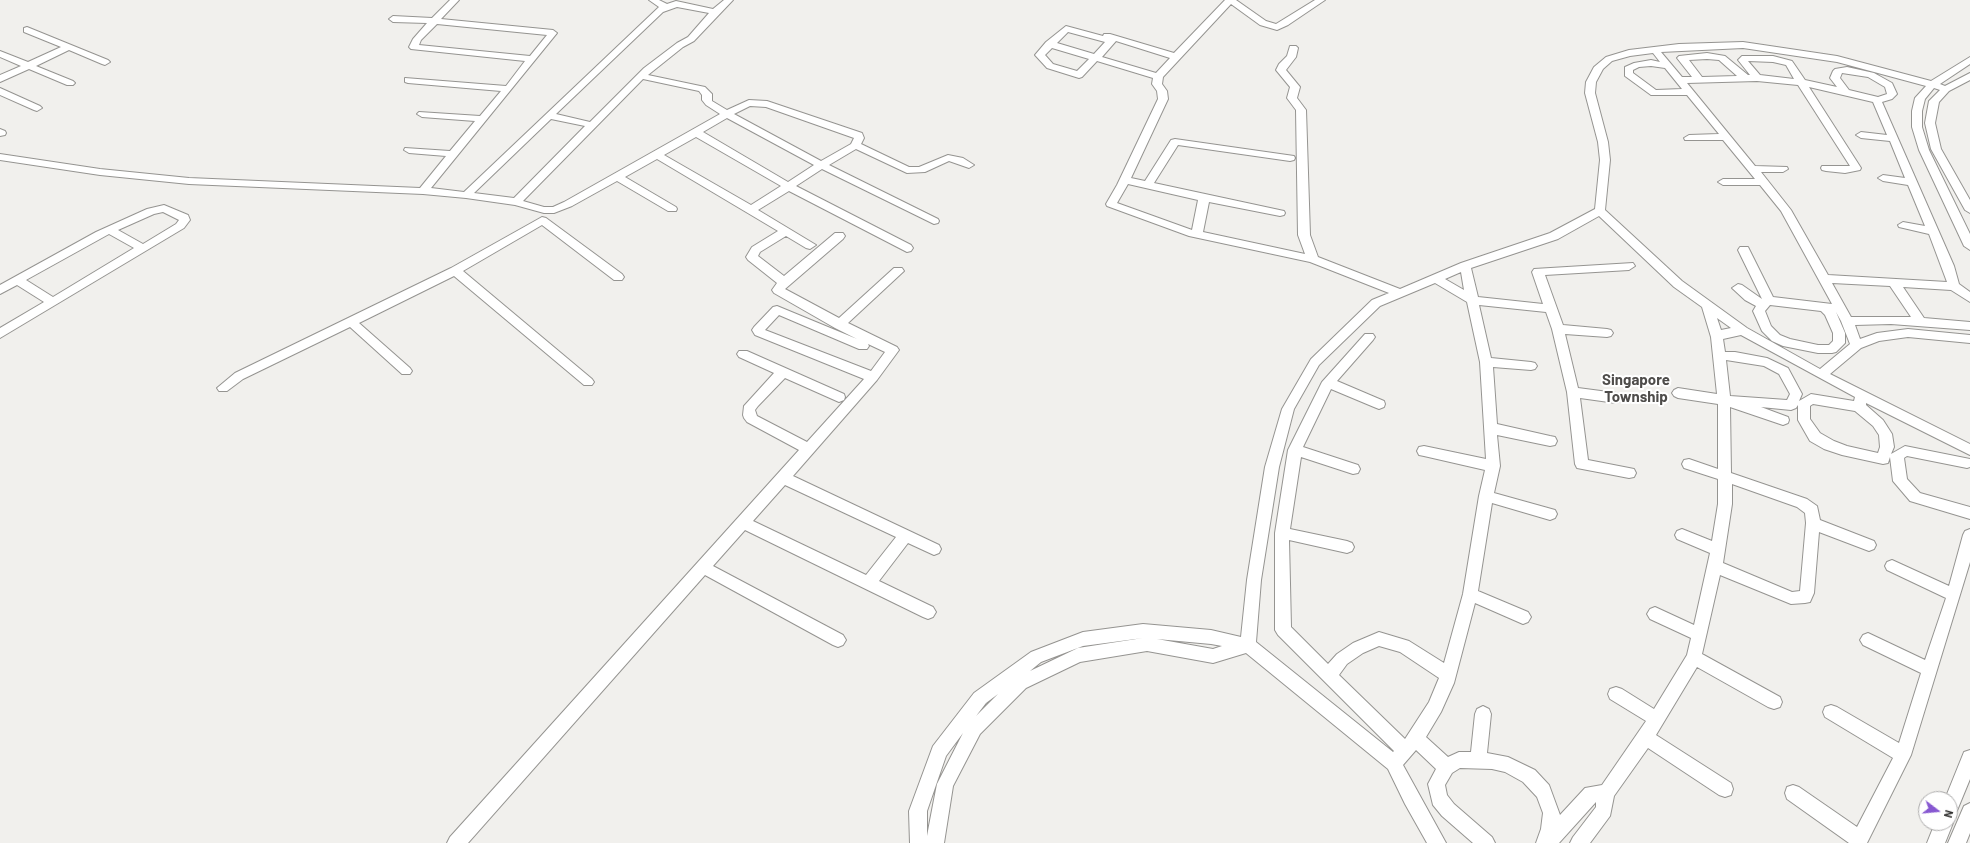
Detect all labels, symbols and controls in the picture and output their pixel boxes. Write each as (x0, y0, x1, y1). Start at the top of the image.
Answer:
district label: Singapore Township (1602, 371, 1670, 406)
north arrow (1918, 791, 1958, 831)
text: N (1942, 809, 1956, 819)

